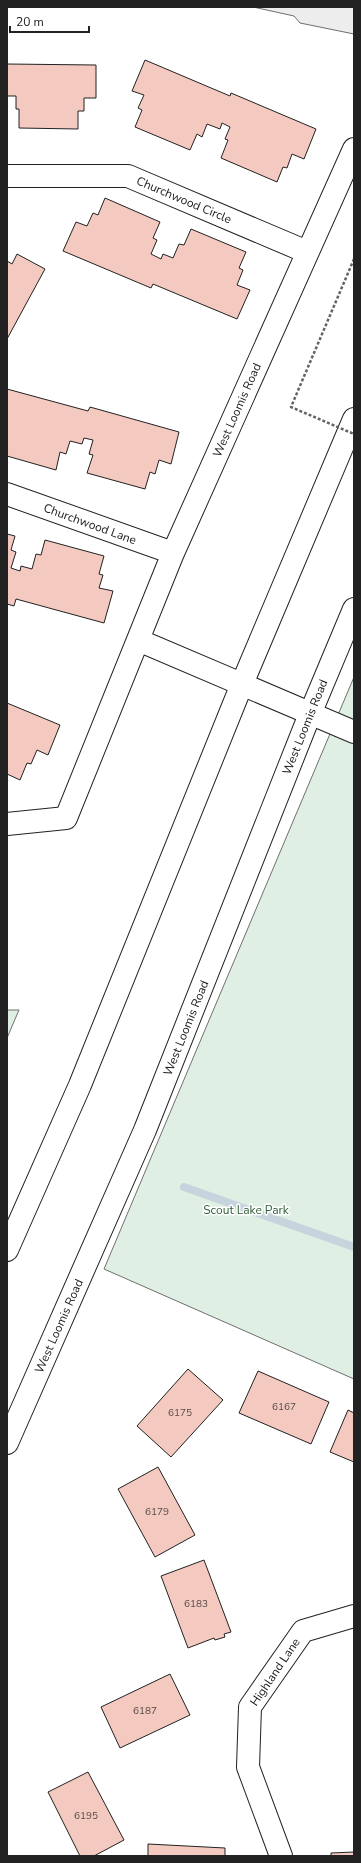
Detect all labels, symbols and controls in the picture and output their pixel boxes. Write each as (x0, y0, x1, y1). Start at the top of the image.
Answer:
scale bar (10, 8, 89, 34)
text: 20 m (16, 14, 44, 30)
street label: Churchwood Circle (134, 173, 234, 227)
street label: West Loomis Road (209, 360, 265, 460)
street label: Churchwood Lane (41, 500, 139, 548)
street label: West Loomis Road (279, 677, 331, 777)
street label: West Loomis Road (160, 978, 212, 1078)
park label: Scout Lake Park (203, 1202, 290, 1218)
street label: West Loomis Road (31, 1276, 87, 1376)
house number: 6167 (272, 1400, 296, 1414)
house number: 6175 (168, 1406, 192, 1420)
house number: 6179 (145, 1505, 169, 1519)
house number: 6183 (184, 1597, 208, 1611)
street label: Highland Lane (246, 1635, 304, 1709)
house number: 6187 (133, 1704, 157, 1718)
house number: 6195 (74, 1809, 98, 1823)

